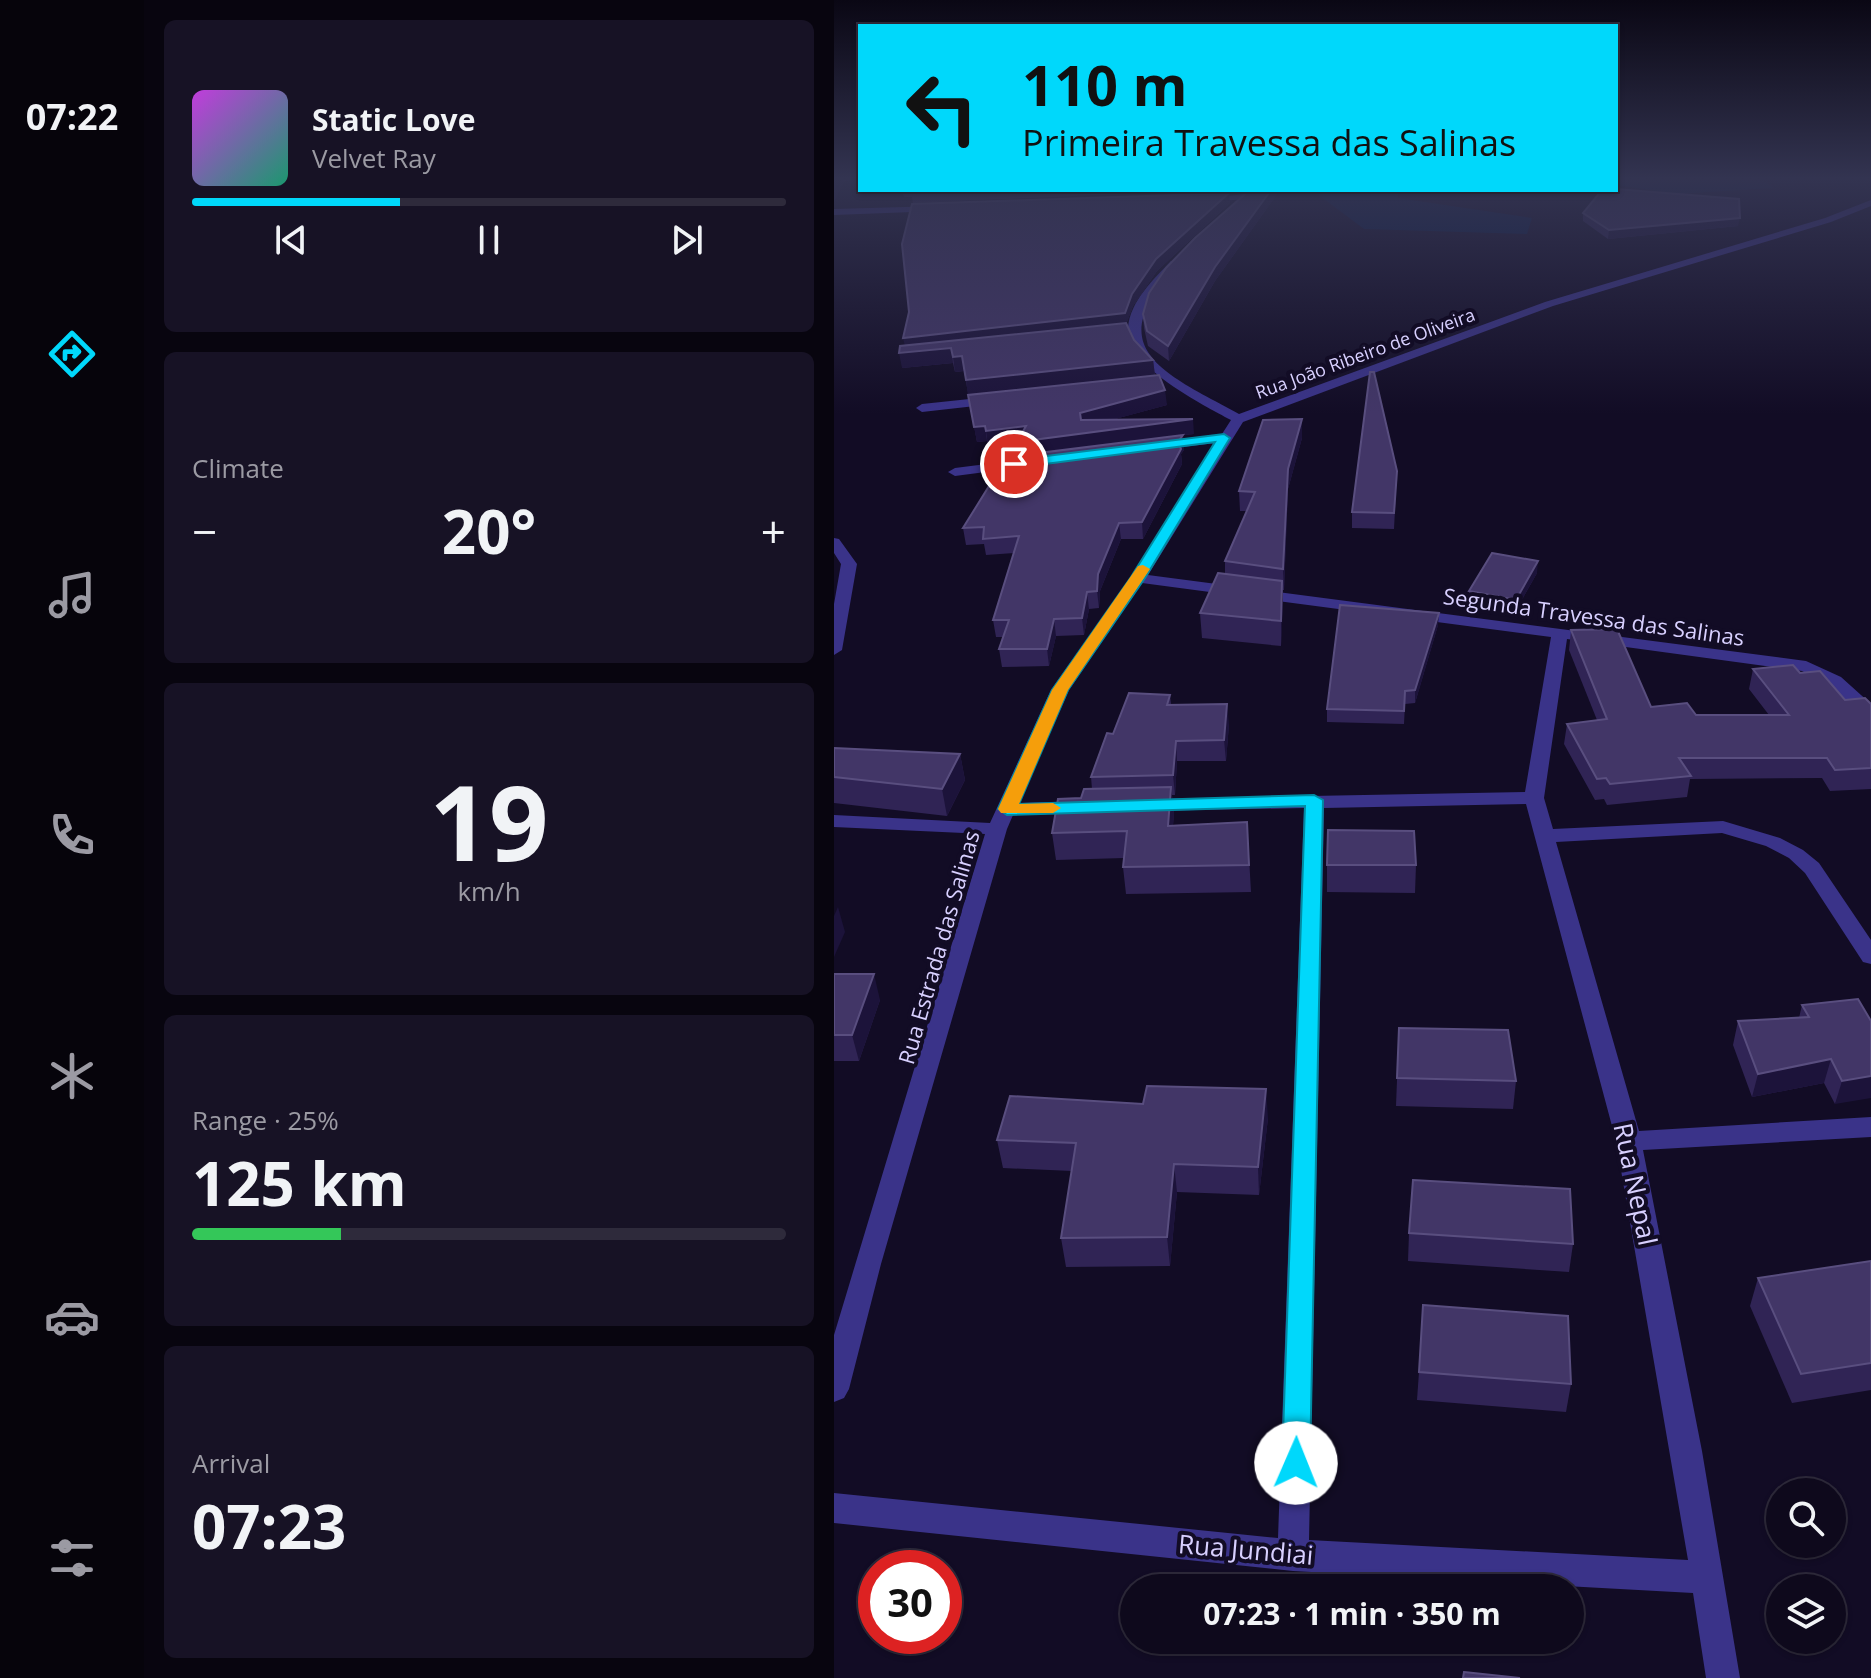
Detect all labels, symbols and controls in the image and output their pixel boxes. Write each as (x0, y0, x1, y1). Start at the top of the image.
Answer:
text: 110 m (1022, 46, 1188, 122)
icon: left (890, 56, 994, 160)
text: 07:22 (26, 92, 118, 141)
text: Static Love (312, 99, 475, 140)
text: Primeira Travessa das Salinas (1022, 118, 1516, 167)
text: Velvet Ray (312, 140, 436, 176)
icon: previous (269, 218, 313, 262)
icon: pause (467, 218, 511, 262)
icon: next (665, 218, 709, 262)
street label: Rua João Ribeiro de Oliveira (1252, 302, 1478, 404)
icon: directions (44, 326, 100, 382)
pin (980, 430, 1048, 498)
icon: arrive (992, 442, 1036, 486)
text: Climate (192, 450, 284, 486)
text: 20° (442, 490, 536, 572)
text: − (192, 501, 217, 561)
text: + (761, 501, 786, 561)
icon: music (44, 567, 100, 623)
street label: Segunda Travessa das Salinas (1441, 580, 1747, 652)
text: 19 (430, 750, 548, 891)
icon: phone (44, 807, 100, 863)
street label: Rua Estrada das Salinas (890, 827, 986, 1067)
text: km/h (457, 873, 521, 909)
icon: climate (44, 1048, 100, 1104)
text: Range · 25% (192, 1102, 339, 1138)
street label: Rua Nepal (1605, 1119, 1667, 1249)
text: 125 km (192, 1142, 407, 1224)
icon: car (44, 1289, 100, 1345)
position arrow (1254, 1421, 1338, 1505)
text: Arrival (192, 1445, 270, 1481)
map controls (1766, 1478, 1846, 1654)
button: search (1766, 1478, 1846, 1558)
text: 07:23 (192, 1485, 346, 1567)
street label: Rua Jundiai (1177, 1525, 1315, 1573)
icon: filters (44, 1530, 100, 1586)
speed limit sign: 30 (858, 1550, 962, 1654)
button: layers (1766, 1574, 1846, 1654)
text: 07:23 · 1 min · 350 m (1203, 1593, 1501, 1634)

